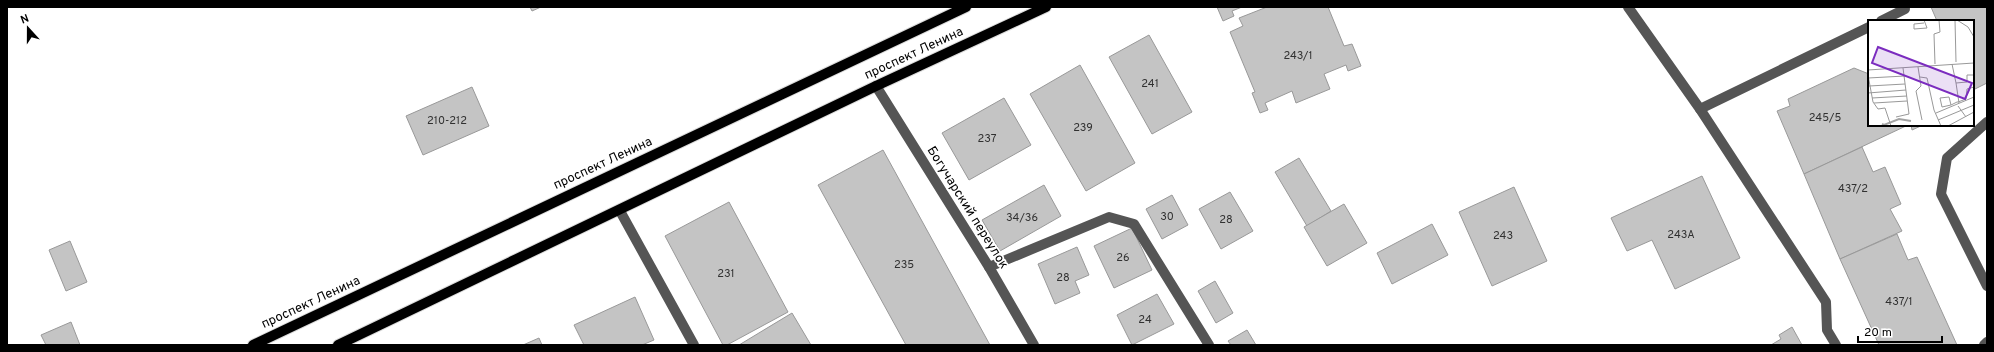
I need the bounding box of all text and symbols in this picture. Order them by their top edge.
north arrow [8,8,48,48]
text: N [19,12,31,28]
inset map [1868,20,1974,126]
street label: проспект Ленина [862,24,966,84]
house number: 243/1 [1283,49,1313,63]
house number: 241 [1141,77,1159,91]
house number: 245/5 [1809,111,1841,125]
house number: 210-212 [427,114,467,128]
house number: 239 [1073,121,1093,135]
house number: 237 [978,132,997,146]
street label: проспект Ленина [551,134,655,194]
street label: Богучарский переулок [923,144,1011,272]
house number: 437/2 [1838,182,1868,196]
house number: 30 [1160,210,1174,224]
house number: 34/36 [1006,211,1038,225]
house number: 28 [1219,213,1233,227]
house number: 243А [1667,228,1695,242]
house number: 243 [1493,229,1513,243]
house number: 26 [1116,251,1130,265]
house number: 235 [894,258,914,272]
house number: 231 [717,267,735,281]
house number: 28 [1056,271,1070,285]
street label: проспект Ленина [259,273,363,333]
house number: 437/1 [1885,295,1913,309]
house number: 24 [1138,313,1152,327]
scale bar [1858,318,1942,344]
text: 20 m [1864,325,1892,341]

